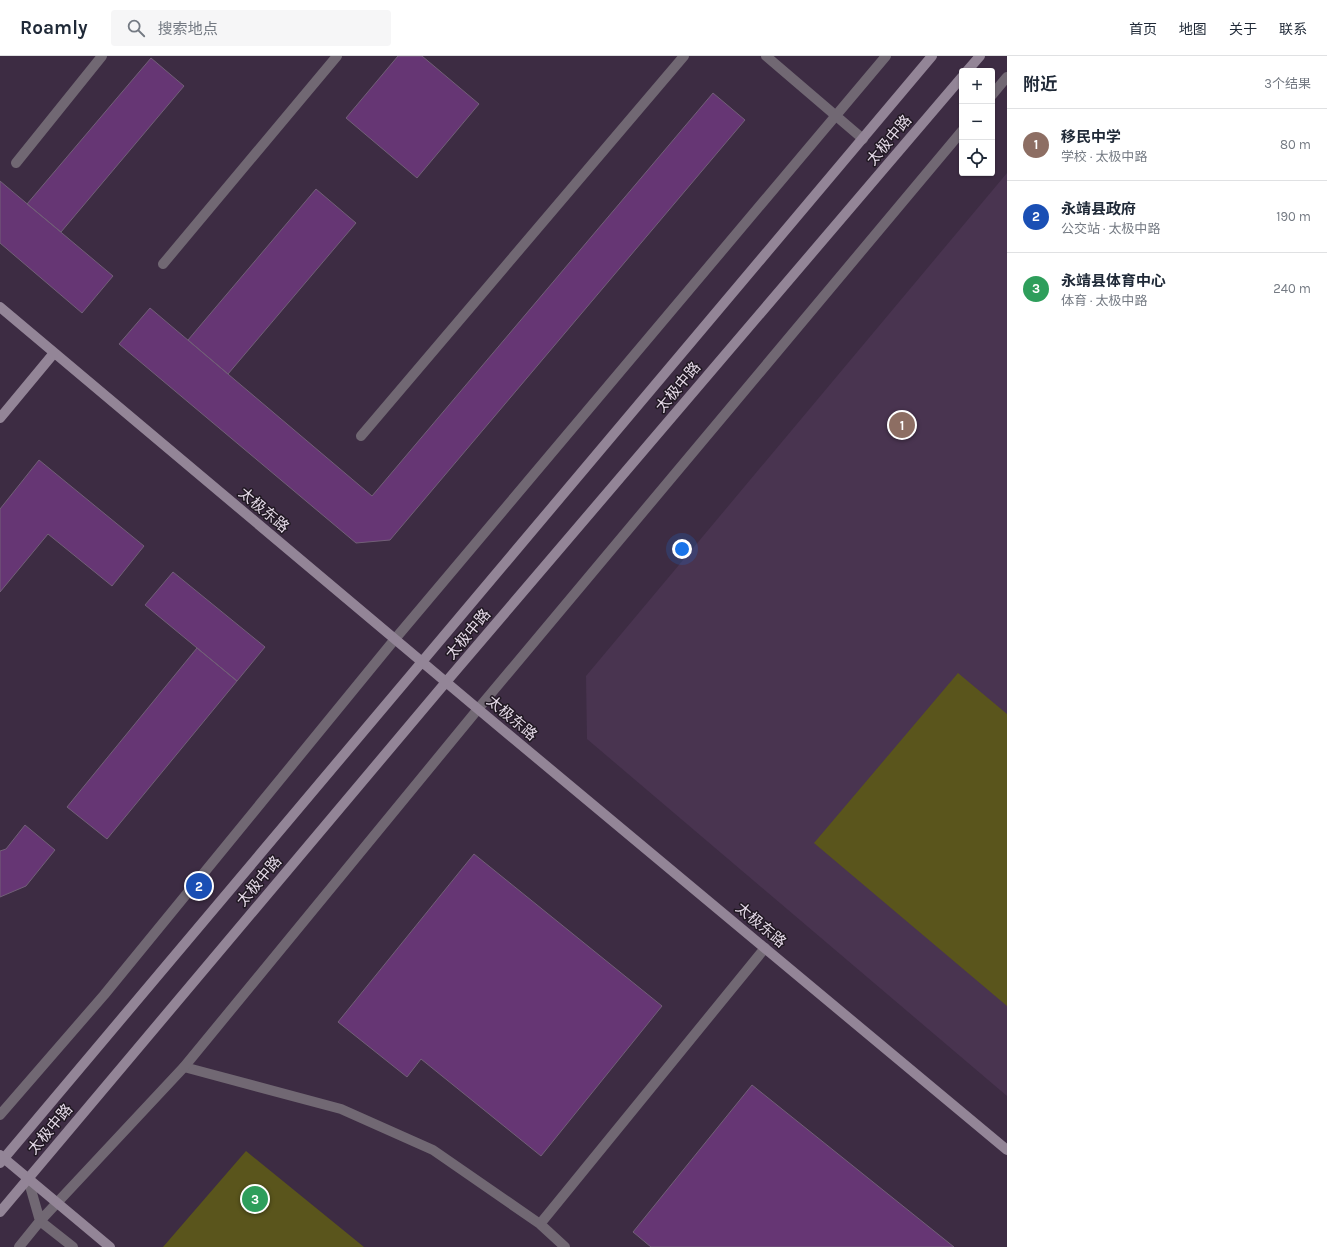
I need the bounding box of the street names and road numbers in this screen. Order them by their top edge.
street label: 太极中路 [863,111,915,169]
street label: 太极中路 [652,358,704,416]
street label: 太极东路 [235,484,293,536]
street label: 太极中路 [442,605,494,663]
street label: 太极东路 [483,692,541,744]
street label: 太极中路 [233,852,285,910]
street label: 太极东路 [732,899,790,951]
street label: 太极中路 [24,1100,76,1158]

